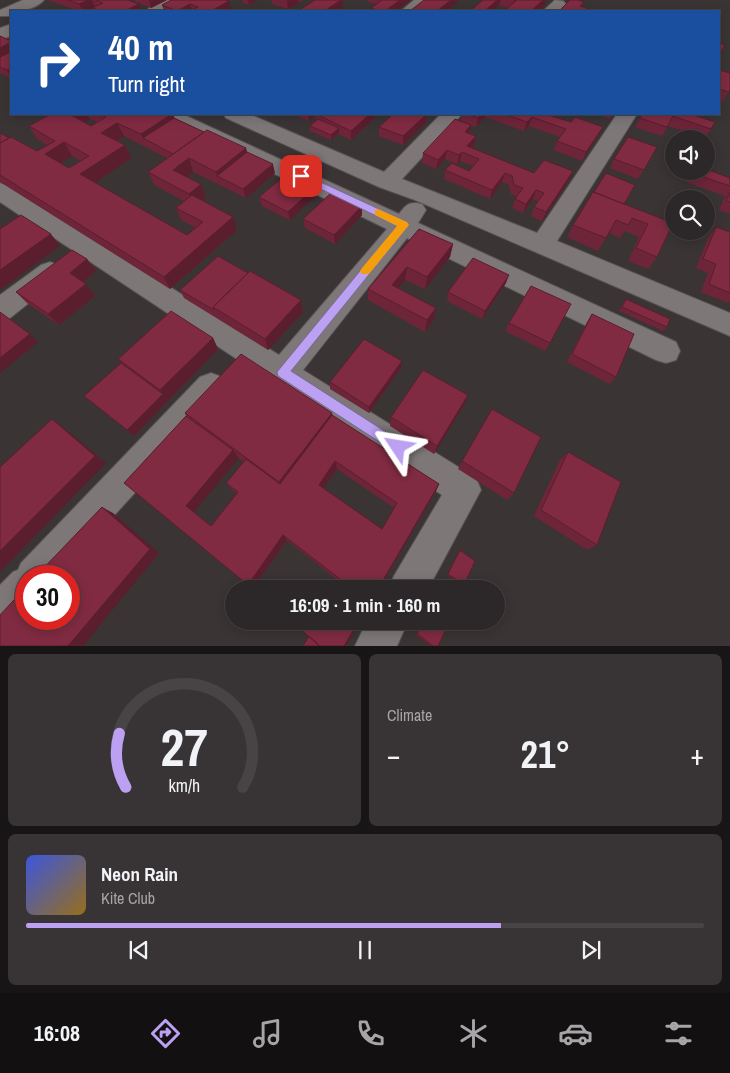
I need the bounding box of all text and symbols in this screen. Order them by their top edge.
text: 40 m [108,24,173,71]
icon: right [25,30,90,95]
text: Turn right [108,69,185,99]
map controls [665,130,715,240]
button: sound [665,130,715,180]
pin [280,155,322,197]
icon: arrive [287,162,315,190]
button: search [665,190,715,240]
position arrow [371,420,423,472]
speed limit sign: 30 [15,565,80,630]
text: 16:09 · 1 min · 160 m [290,592,440,618]
text: Climate [387,704,432,726]
text: 27 [161,712,208,782]
text: 21° [521,729,570,780]
text: − [387,736,400,774]
text: + [691,736,704,774]
text: km/h [169,774,200,798]
text: Neon Rain [101,861,178,887]
text: Kite Club [101,887,155,909]
icon: previous [125,936,153,964]
icon: pause [351,936,379,964]
icon: next [577,936,605,964]
icon: directions [148,1016,183,1051]
icon: music [250,1016,285,1051]
icon: phone [353,1016,388,1051]
icon: climate [456,1016,491,1051]
icon: car [558,1016,593,1051]
icon: filters [661,1016,696,1051]
text: 16:08 [34,1018,80,1048]

